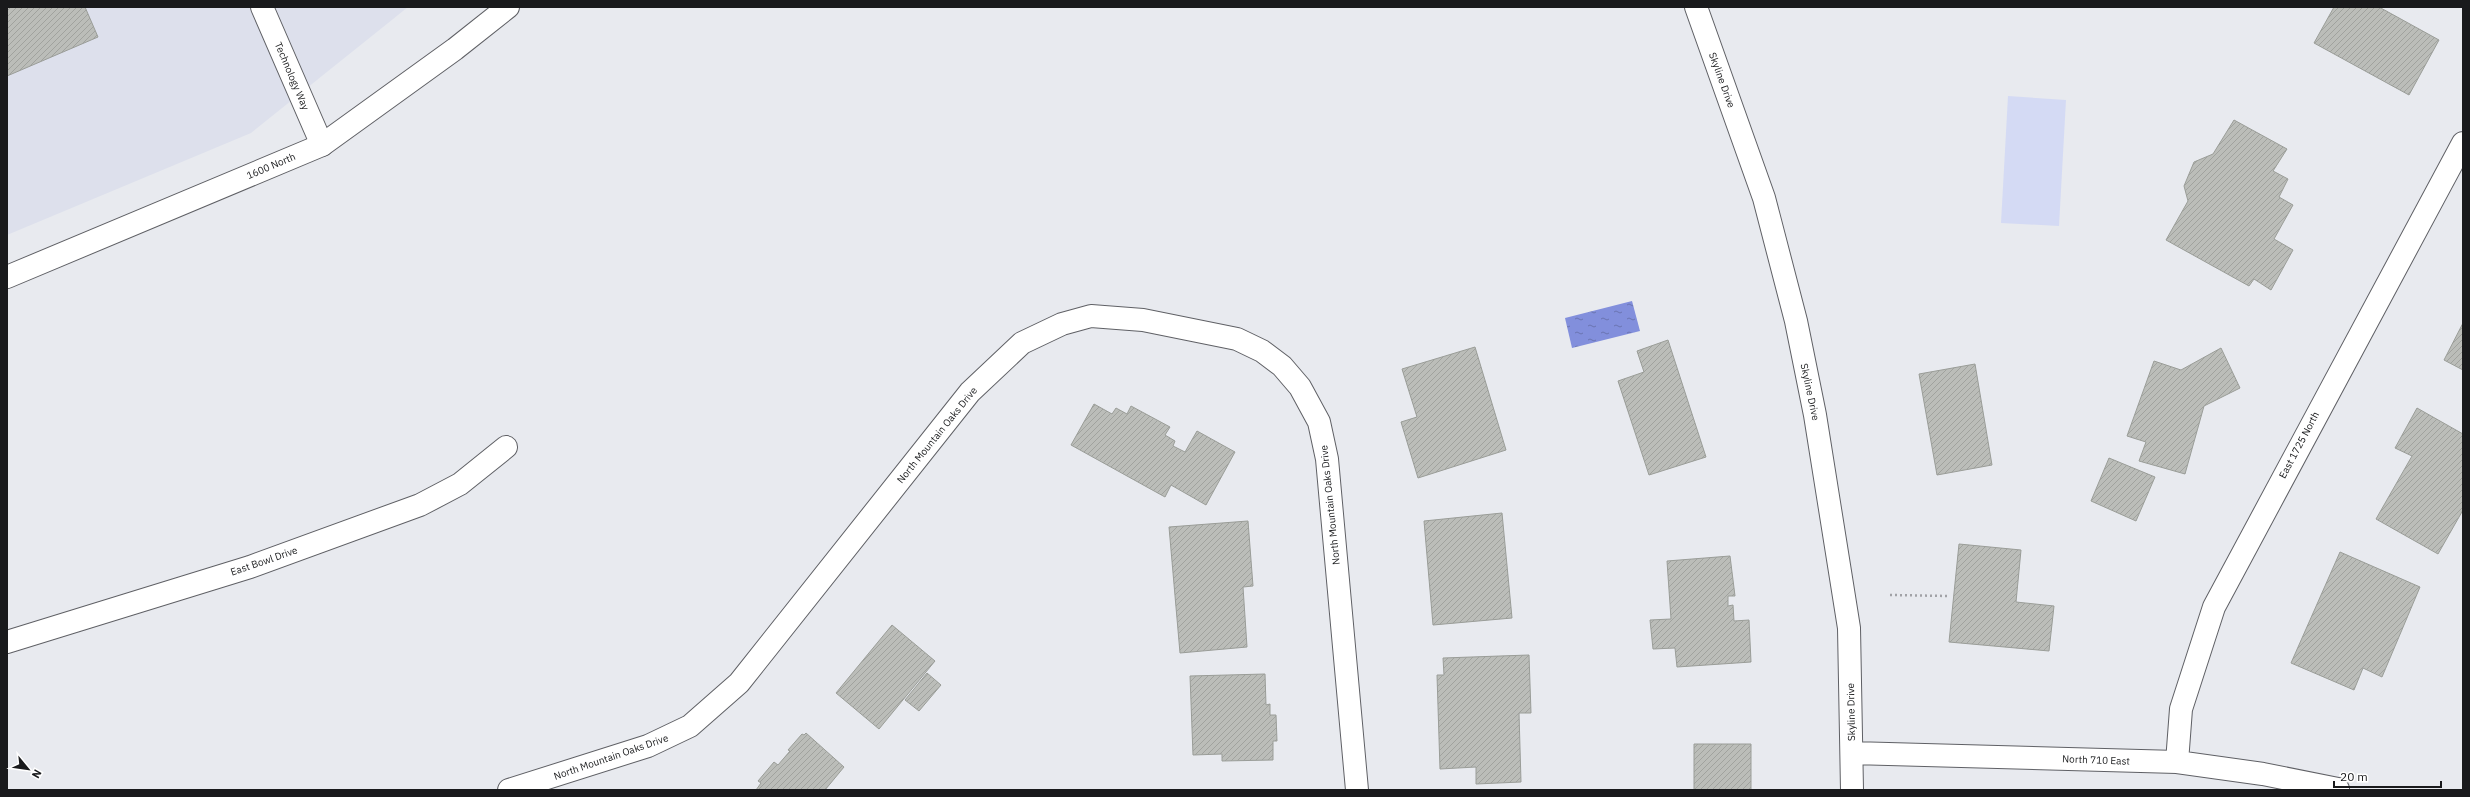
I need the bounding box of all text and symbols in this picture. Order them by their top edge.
street label: Technology Way [272,40,312,112]
street label: Skyline Drive [1706,51,1738,110]
street label: 1600 North [245,150,297,182]
street label: Skyline Drive [1798,362,1822,422]
street label: North Mountain Oaks Drive [894,384,980,486]
street label: East 1725 North [2276,409,2322,481]
street label: North Mountain Oaks Drive [1317,444,1343,566]
street label: East Bowl Drive [229,543,300,579]
street label: Skyline Drive [1844,682,1858,741]
street label: North Mountain Oaks Drive [552,731,671,783]
north arrow [8,749,48,789]
street label: North 710 East [2062,752,2131,768]
scale bar [2334,763,2441,789]
text: N [29,767,45,781]
text: 20 m [2340,769,2368,784]

